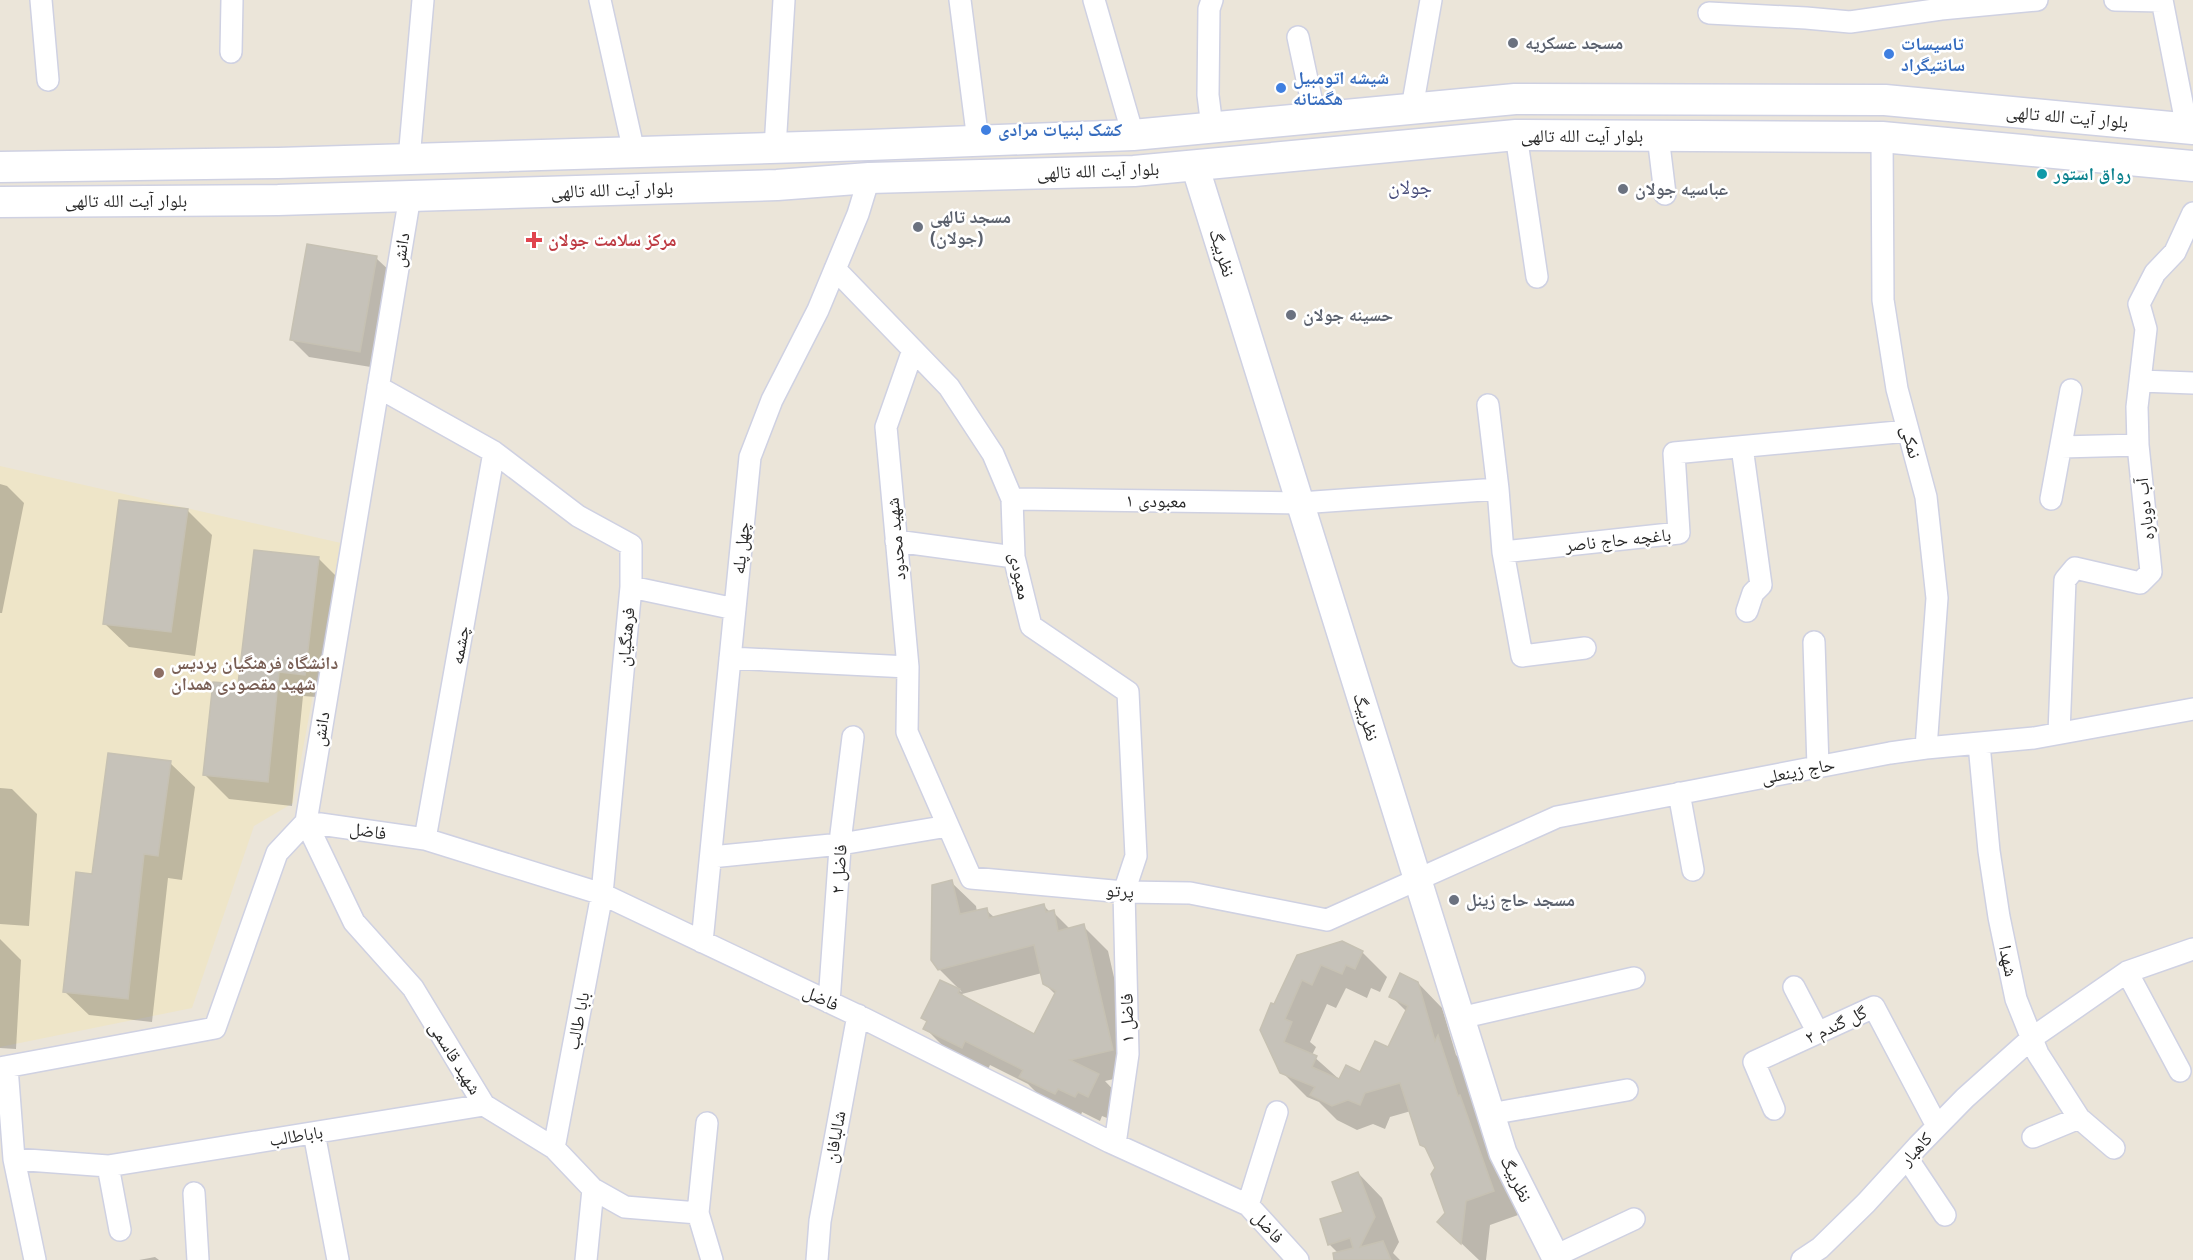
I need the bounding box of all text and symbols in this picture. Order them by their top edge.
place label: مسجد عسکریه [1525,30,1623,54]
place label: تاسیسات سانتیگراد [1901,31,1965,76]
marker: مسجد عسکریه [1506,36,1520,50]
marker: تاسیسات سانتیگراد [1882,47,1896,61]
place label: شیشه اتومبیل هگمتانه [1293,65,1389,110]
marker: شیشه اتومبیل هگمتانه [1274,81,1288,95]
street label: بلوار آیت الله تالهی [2005,99,2129,133]
place label: کشک لبنیات مرادی [998,117,1122,141]
marker: کشک لبنیات مرادی [979,123,993,137]
street label: بلوار آیت الله تالهی [1521,123,1643,147]
street label: بلوار آیت الله تالهی [1036,156,1160,184]
place label: رواق استور [2053,161,2131,185]
marker: رواق استور [2035,167,2049,181]
district label: جولان [1388,173,1432,200]
street label: بلوار آیت الله تالهی [550,175,674,203]
place label: عباسیه جولان [1635,176,1728,200]
marker: عباسیه جولان [1616,182,1630,196]
street label: بلوار آیت الله تالهی [65,188,187,212]
place label: مسجد تالهی (جولان) [930,204,1011,249]
marker: مسجد تالهی (جولان) [911,220,925,234]
street label: نظربیگ [1204,226,1242,280]
place label: مرکز سلامت جولان [548,227,676,251]
street label: دانش [385,231,415,269]
marker: مرکز سلامت جولان [525,231,543,249]
place label: حسینه جولان [1303,302,1394,326]
marker: حسینه جولان [1284,308,1298,322]
street label: نمکی [1896,423,1928,461]
street label: آب دوباره [2129,476,2159,541]
street label: معبودی ۱ [1125,487,1187,513]
street label: شهید محدود [879,497,911,581]
street label: چهل پله [725,521,755,575]
street label: باغچه حاج ناصر [1563,522,1672,558]
street label: معبودی [1005,550,1037,602]
street label: فرهنگیان [610,606,640,667]
street label: چشمه [444,624,474,666]
place label: دانشگاه فرهنگیان پردیس شهید مقصودی همدان [171,650,338,695]
marker: دانشگاه فرهنگیان پردیس شهید مقصودی همدان [152,666,166,680]
street label: نظربیگ [1348,690,1386,744]
street label: دانش [305,710,335,748]
street label: حاج زینعلی [1759,751,1837,790]
street label: فاضل [348,816,388,844]
street label: فاضل ۲ [824,843,852,895]
street label: پرتو [1105,877,1135,903]
place label: مسجد حاج زینل [1466,887,1575,911]
marker: مسجد حاج زینل [1447,893,1461,907]
street label: شهدا [1994,943,2024,979]
street label: فاضل [800,978,843,1016]
street label: بابا طالب [560,990,594,1052]
street label: فاضل ۱ [1114,993,1138,1043]
street label: گل گندم ۲ [1801,999,1871,1050]
street label: شهید قاسمی [424,1016,488,1099]
street label: شالبافان [818,1109,850,1165]
street label: باباطالب [267,1119,324,1151]
street label: کاهبار [1893,1126,1937,1171]
street label: نظربیگ [1495,1151,1538,1206]
street label: فاضل [1247,1205,1290,1248]

